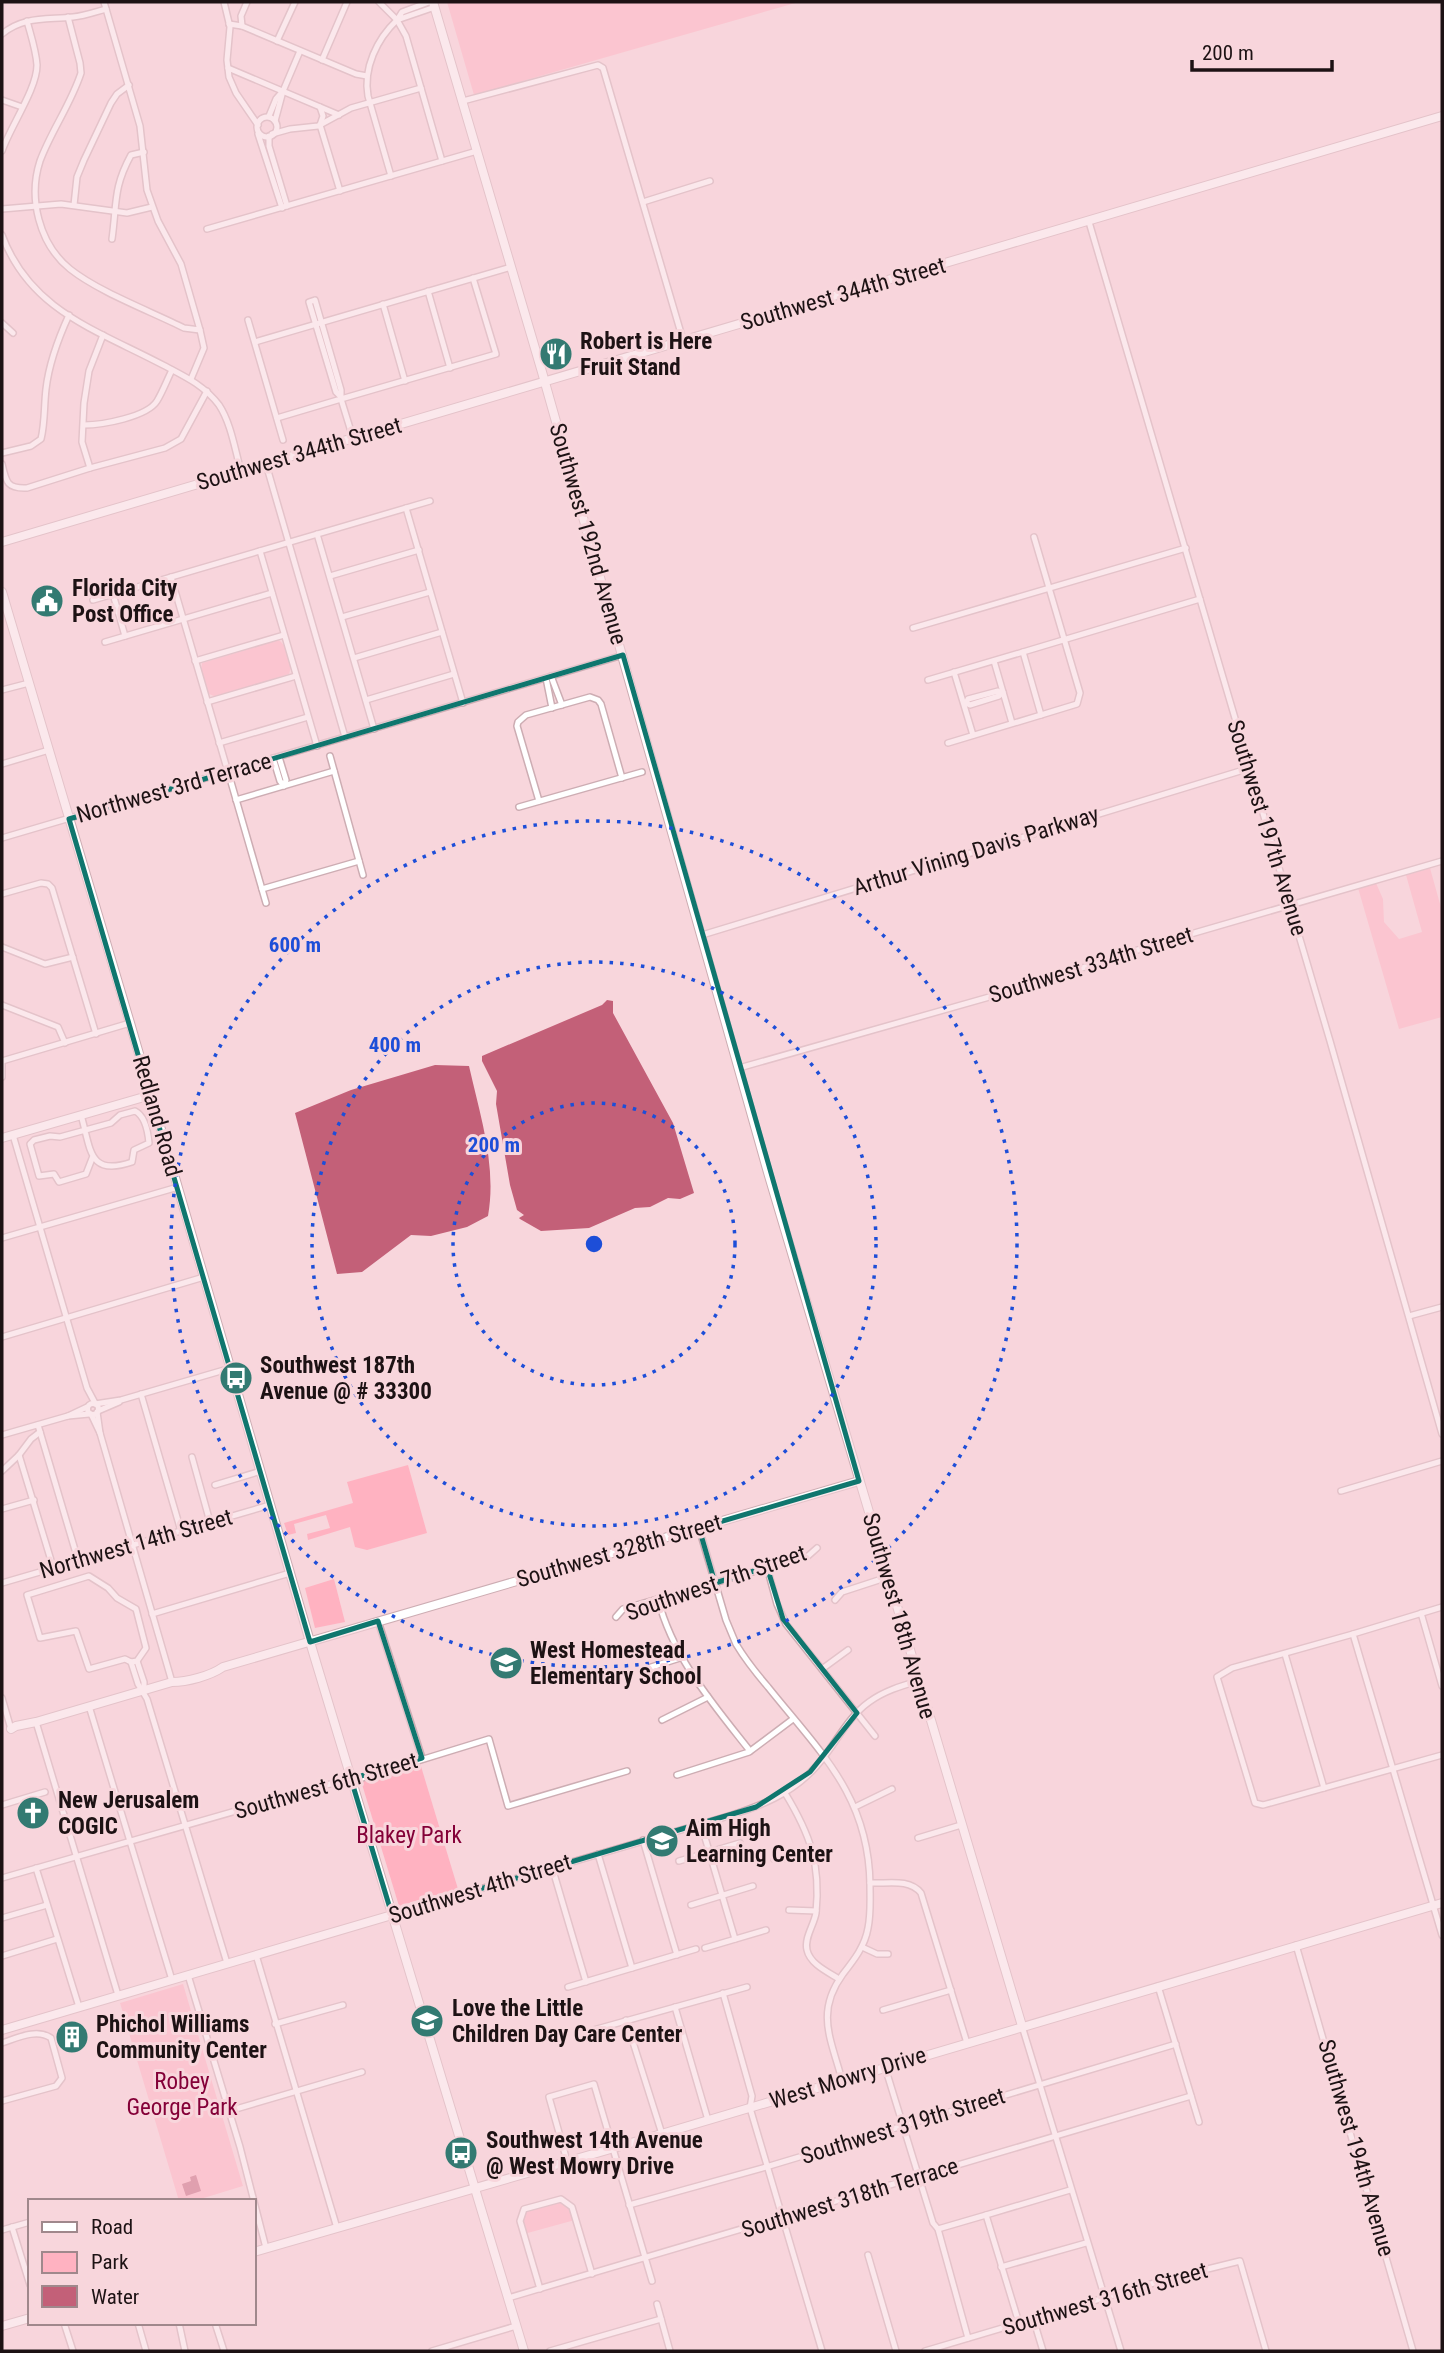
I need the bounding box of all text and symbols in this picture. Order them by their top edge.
scale bar [1192,28,1332,72]
text: 200 m [1202,41,1254,65]
street label: Southwest 344th Street [737,252,949,336]
place label: Robert is Here Fruit Stand [580,328,712,381]
restaurant icon: Robert is Here Fruit Stand [537,335,575,373]
street label: Southwest 344th Street [193,412,405,496]
street label: Southwest 192nd Avenue [543,420,633,648]
place label: Florida City Post Office [72,575,178,628]
public building icon: Florida City Post Office [28,582,66,620]
street label: Southwest 197th Avenue [1221,717,1313,939]
street label: Northwest 3rd Terrace [73,747,275,829]
street label: Arthur Vining Davis Parkway [850,801,1103,901]
street label: Southwest 334th Street [986,921,1196,1009]
text: 600 m [269,933,321,957]
text: 400 m [369,1033,421,1057]
street label: Redland Road [127,1052,187,1180]
text: 200 m [468,1133,520,1157]
centre of rings [582,1232,606,1256]
place label: Southwest 187th Avenue @ # 33300 [260,1352,432,1405]
bus stop icon: Southwest 187th Avenue @ # 33300 [217,1359,255,1397]
street label: Northwest 14th Street [36,1504,236,1584]
street label: Southwest 328th Street [513,1509,725,1593]
street label: Southwest 18th Avenue [857,1510,941,1722]
street label: Southwest 7th Street [622,1539,810,1627]
place label: West Homestead Elementary School [530,1637,702,1690]
school or university icon: West Homestead Elementary School [487,1644,525,1682]
street label: Southwest 6th Street [231,1747,421,1825]
place label: New Jerusalem COGIC [58,1787,199,1840]
church icon: New Jerusalem COGIC [14,1794,52,1832]
place label: Aim High Learning Center [686,1815,833,1868]
park label: Blakey Park [356,1822,462,1849]
school or university icon: Aim High Learning Center [643,1822,681,1860]
street label: Southwest 4th Street [386,1848,574,1930]
place label: Love the Little Children Day Care Center [452,1995,683,2048]
school or university icon: Love the Little Children Day Care Center [408,2002,446,2040]
place label: Phichol Williams Community Center [96,2011,267,2064]
building icon: Phichol Williams Community Center [53,2018,91,2056]
street label: Southwest 194th Avenue [1312,2036,1400,2260]
street label: West Mowry Drive [766,2041,930,2115]
park label: Robey George Park [126,2068,238,2121]
street label: Southwest 319th Street [798,2082,1008,2170]
place label: Southwest 14th Avenue @ West Mowry Drive [486,2127,703,2180]
bus stop icon: Southwest 14th Avenue @ West Mowry Drive [442,2134,480,2172]
street label: Southwest 318th Terrace [738,2152,962,2244]
legend [28,2199,256,2325]
text: Road [91,2215,133,2239]
text: Park [91,2250,129,2274]
street label: Southwest 316th Street [999,2257,1211,2341]
text: Water [91,2285,139,2309]

